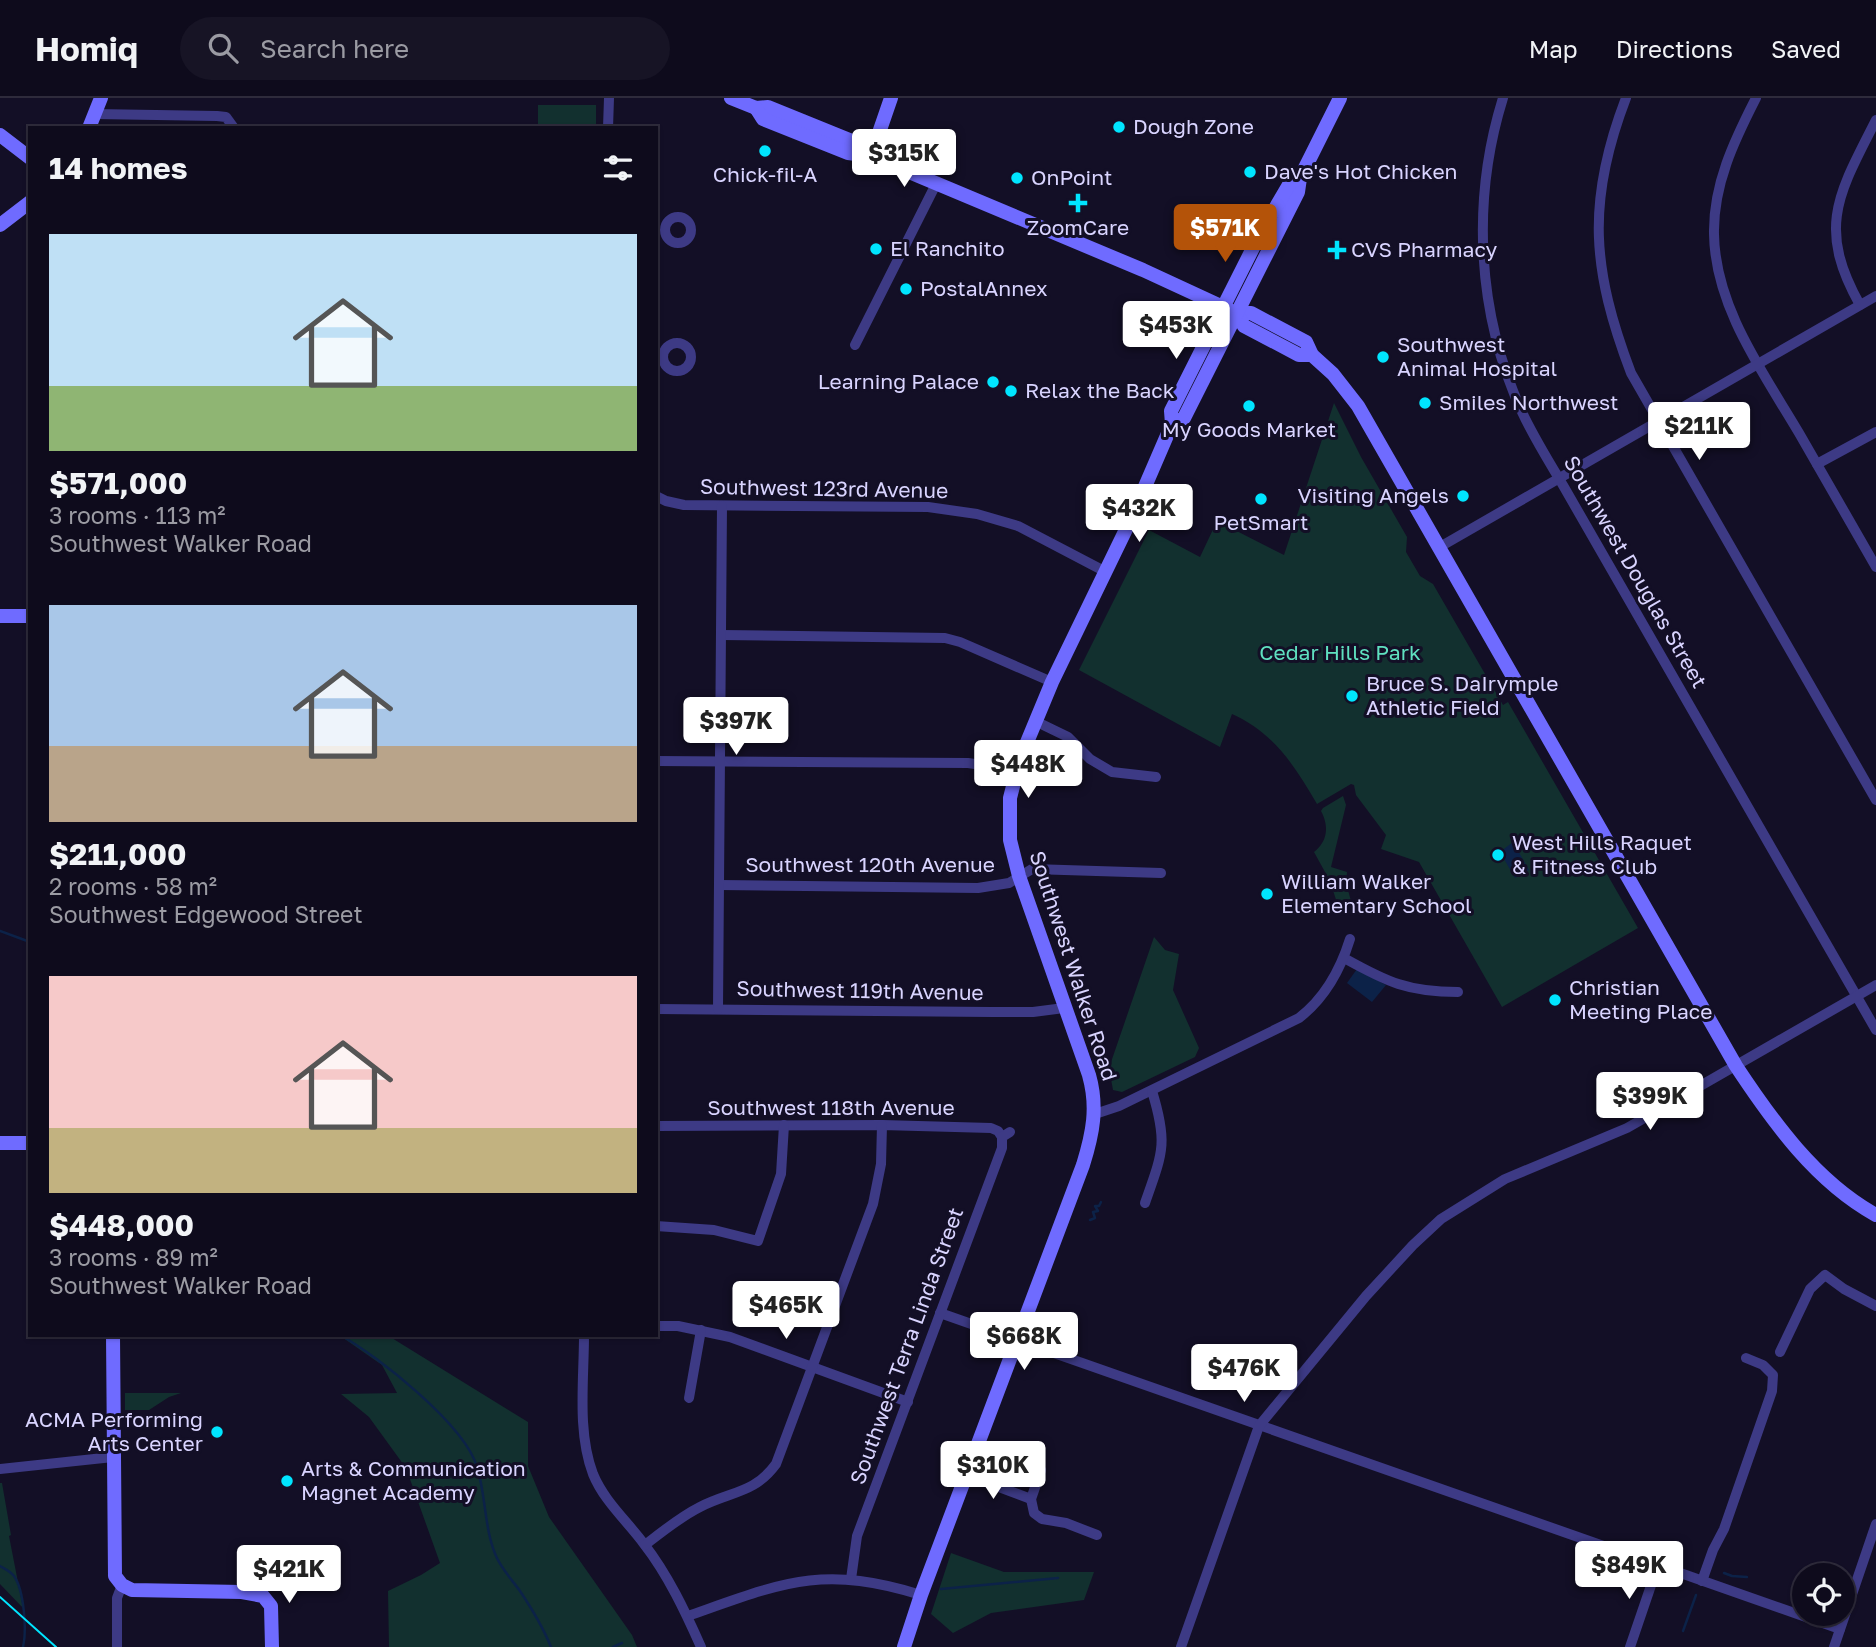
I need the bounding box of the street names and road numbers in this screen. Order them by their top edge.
street label: Southwest Douglas Street [1559,451,1713,692]
street label: Southwest 123rd Avenue [700,473,948,503]
street label: Southwest Walker Road [1025,848,1123,1084]
street label: Southwest 120th Avenue [745,851,995,877]
street label: Southwest 119th Avenue [736,975,984,1005]
street label: Southwest 118th Avenue [707,1094,955,1120]
street label: Southwest Terra Linda Street [844,1204,968,1488]

